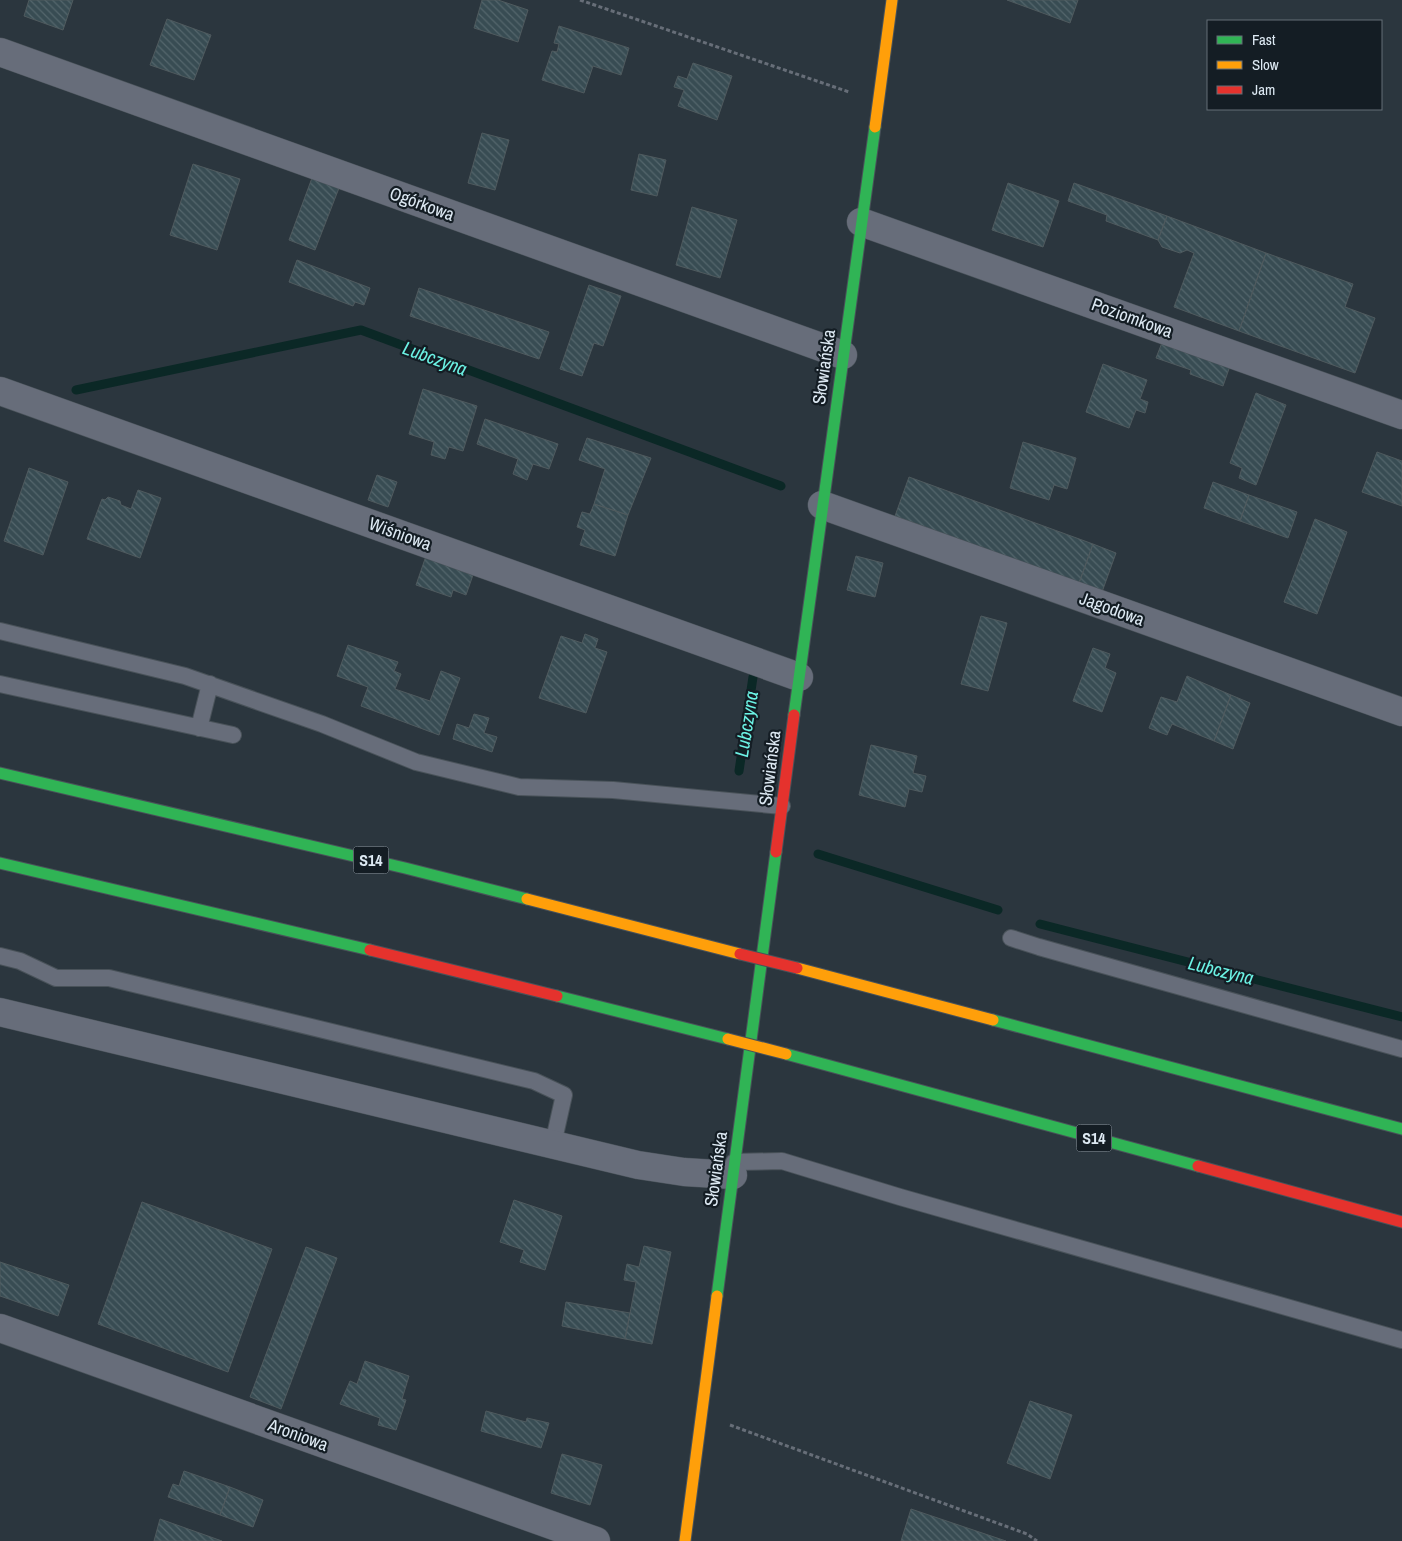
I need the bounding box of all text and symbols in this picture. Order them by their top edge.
legend [1207,20,1382,110]
text: Fast [1252,29,1276,50]
text: Slow [1252,54,1279,75]
text: Jam [1252,79,1275,100]
street label: Ogórkowa [386,180,458,227]
street label: Poziomkowa [1088,291,1176,344]
street label: Słowiańska [806,328,841,406]
water label: Lubczyna [399,334,471,382]
street label: Wiśniowa [365,511,435,556]
street label: Jagodowa [1076,585,1148,632]
water label: Lubczyna [728,689,764,759]
street label: Słowiańska [752,729,787,807]
road number: S14 [354,846,388,874]
water label: Lubczyna [1185,949,1257,991]
road number: S14 [1076,1124,1112,1152]
street label: Słowiańska [698,1130,733,1208]
street label: Aroniowa [264,1412,332,1457]

